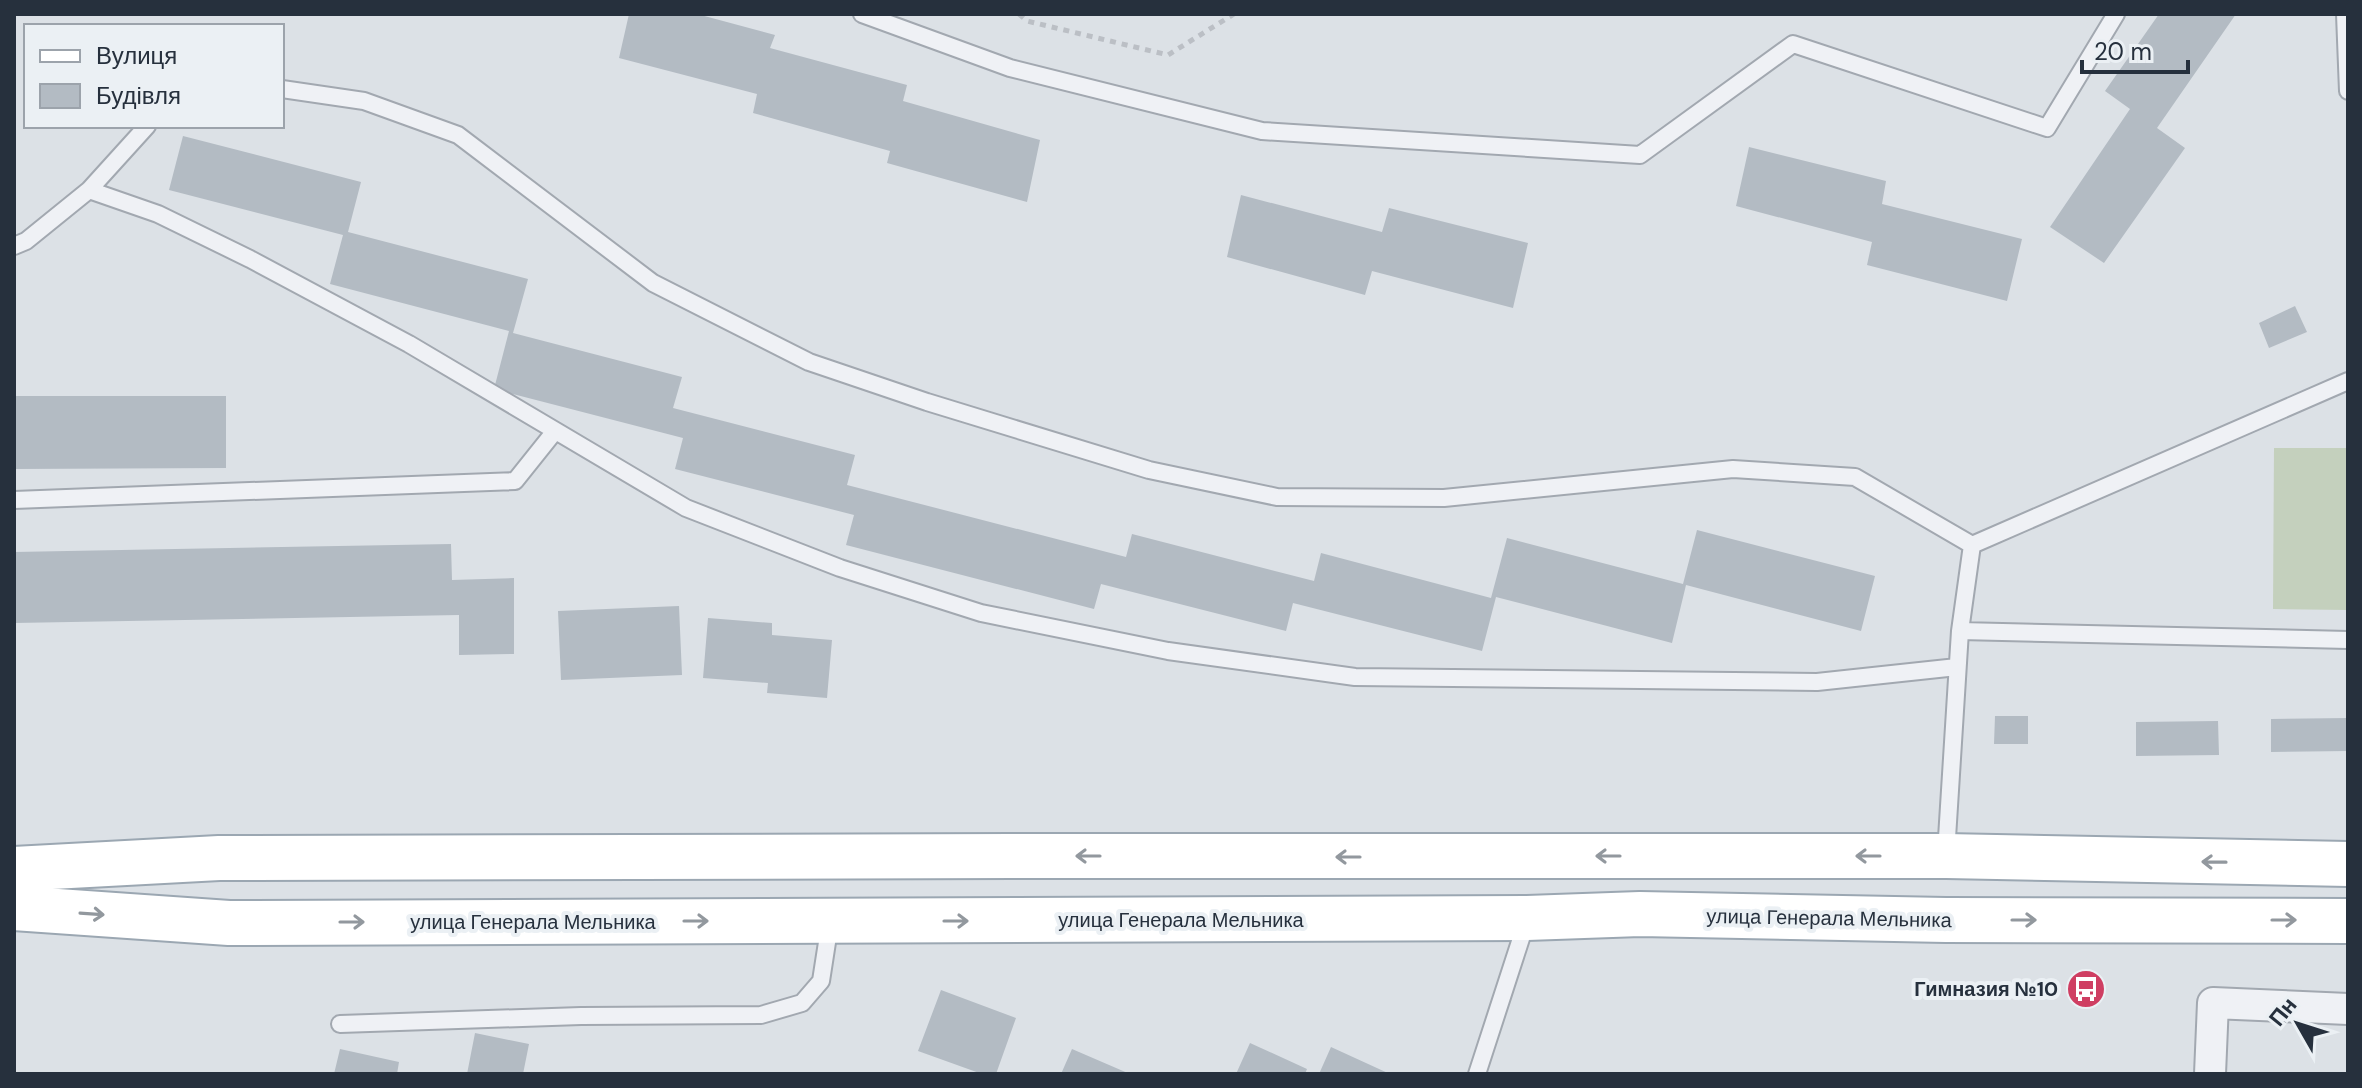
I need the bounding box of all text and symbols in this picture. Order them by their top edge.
legend [24,24,284,128]
scale bar [2082,24,2188,74]
text: 20 m [2094,36,2152,67]
text: Вулиця [96,40,177,71]
text: Будівля [96,80,181,111]
one-way arrow [1075,848,1102,864]
one-way arrow [1855,848,1882,864]
one-way arrow [1335,849,1362,865]
one-way arrow [1595,849,1622,864]
one-way arrow [2201,854,2228,870]
street label: улица Генерала Мельника [1706,903,1953,933]
one-way arrow [78,907,105,922]
street label: улица Генерала Мельника [1058,907,1305,933]
street label: улица Генерала Мельника [410,909,657,935]
one-way arrow [2010,912,2037,928]
one-way arrow [2270,912,2297,928]
one-way arrow [682,913,709,929]
one-way arrow [942,913,969,929]
one-way arrow [338,914,365,930]
bus stop icon: Гимназия №10 [2065,968,2107,1010]
place label: Гимназия №10 [1914,976,2058,1002]
north arrow [2258,984,2338,1064]
text: Пн [2262,991,2303,1032]

